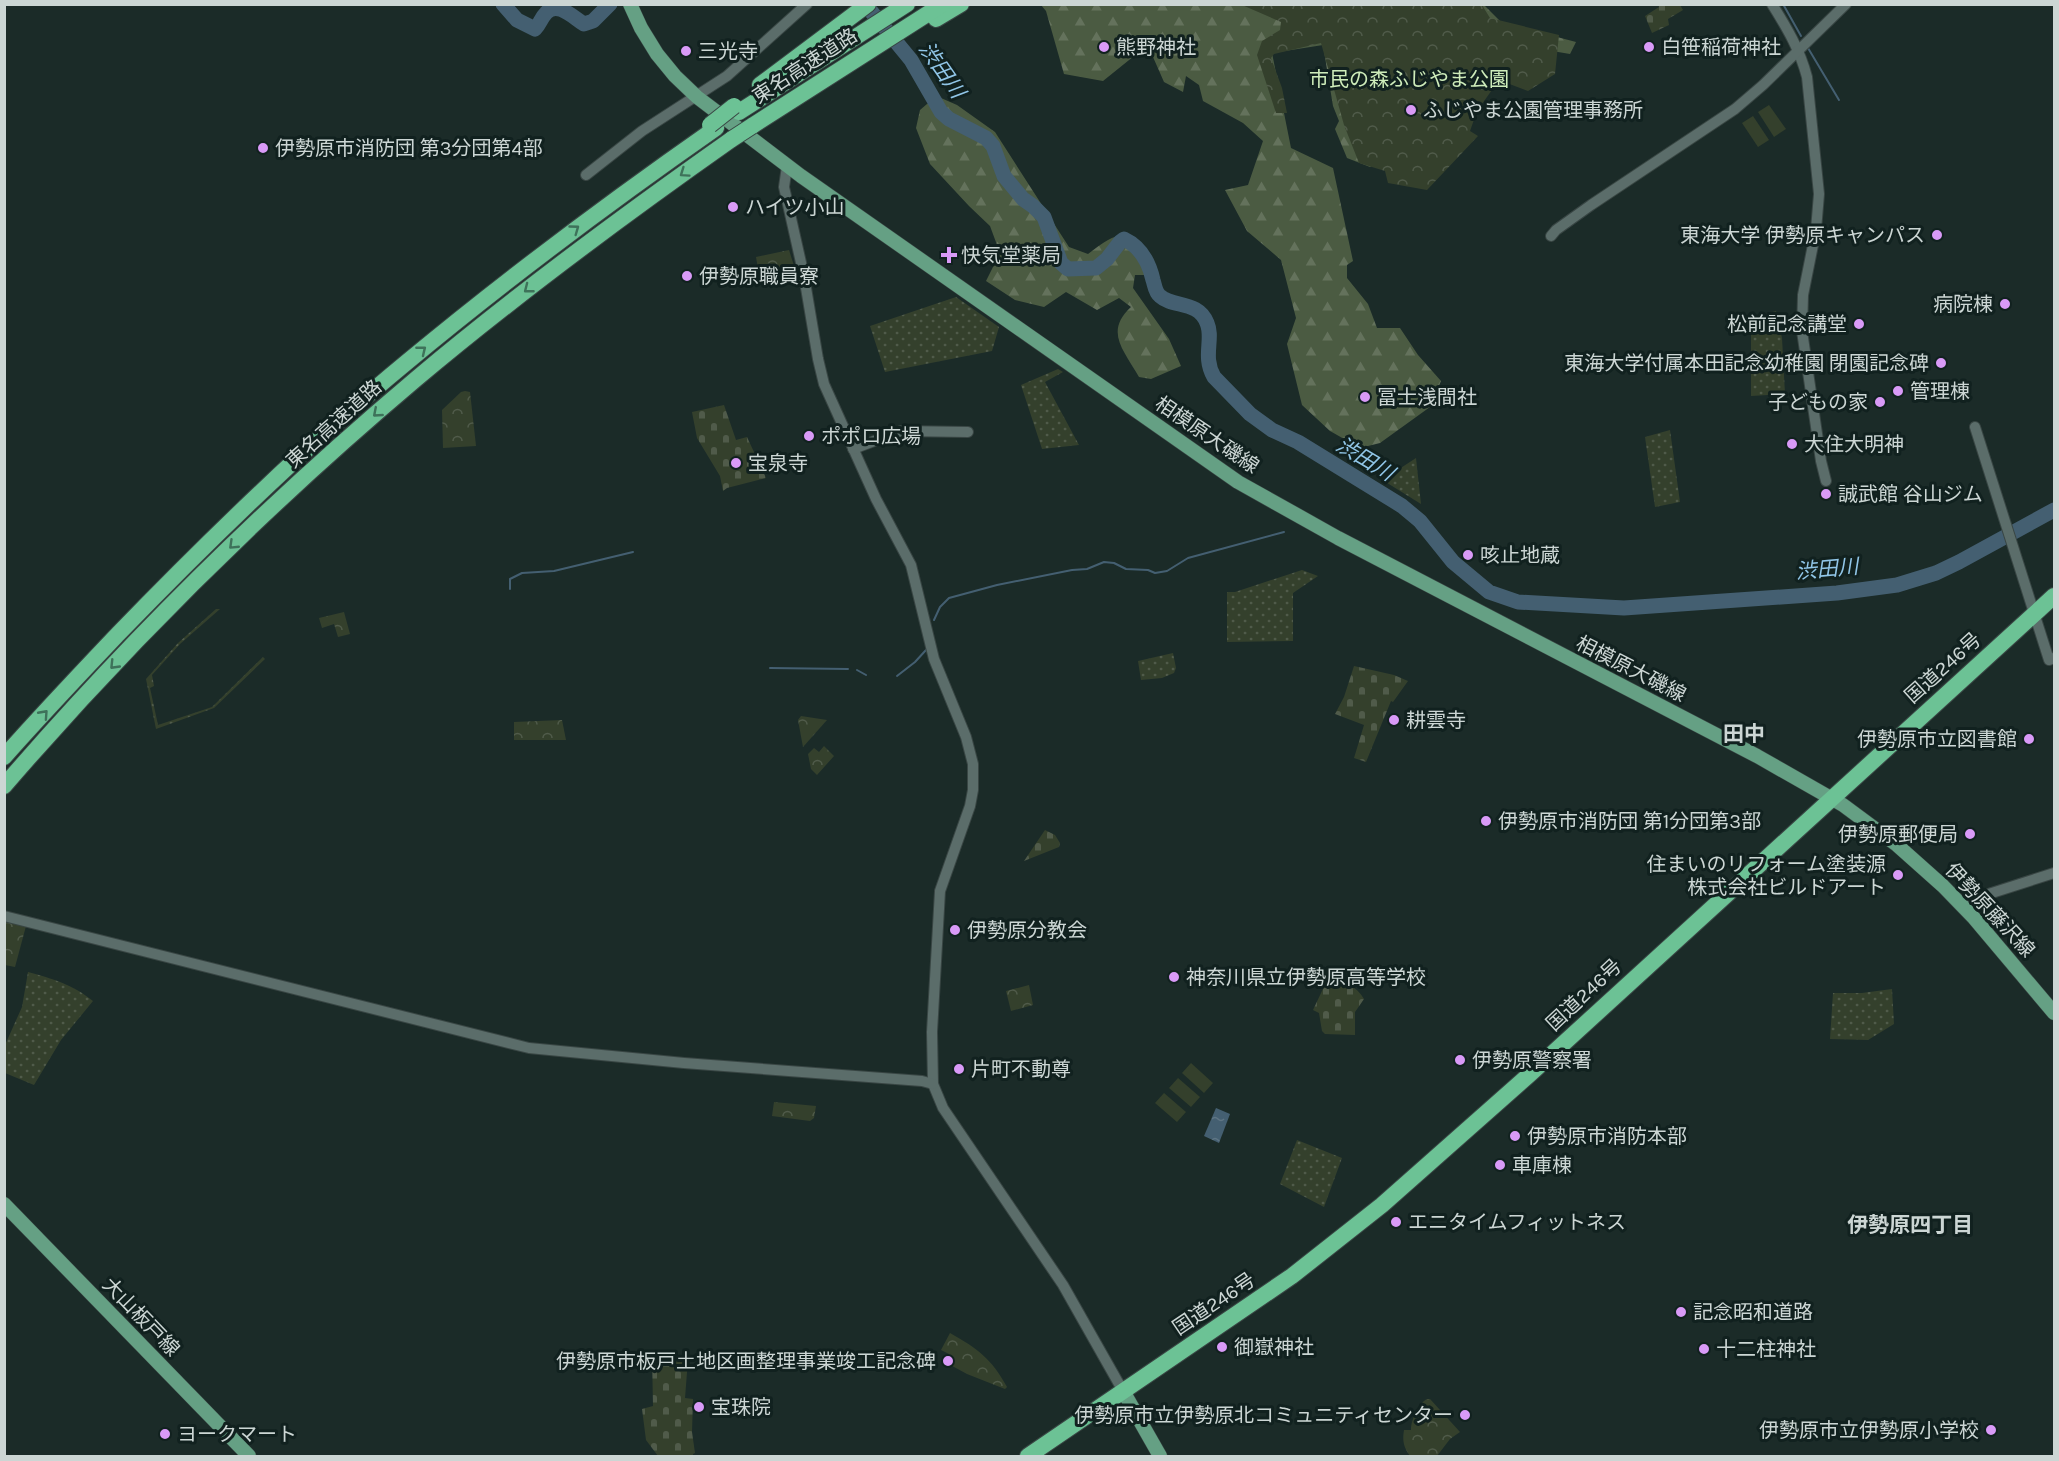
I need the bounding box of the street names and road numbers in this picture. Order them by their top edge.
street label: 東名高速道路 [748,24,862,108]
street label: 東名高速道路 [282,375,386,473]
street label: 相模原大磯線 [1151,392,1263,478]
street label: 国道246号 [1900,628,1986,708]
street label: 相模原大磯線 [1572,632,1690,706]
street label: 伊勢原藤沢線 [1941,858,2039,962]
street label: 国道246号 [1542,954,1626,1036]
street label: 国道246号 [1169,1268,1259,1340]
street label: 大山板戸線 [98,1273,184,1361]

